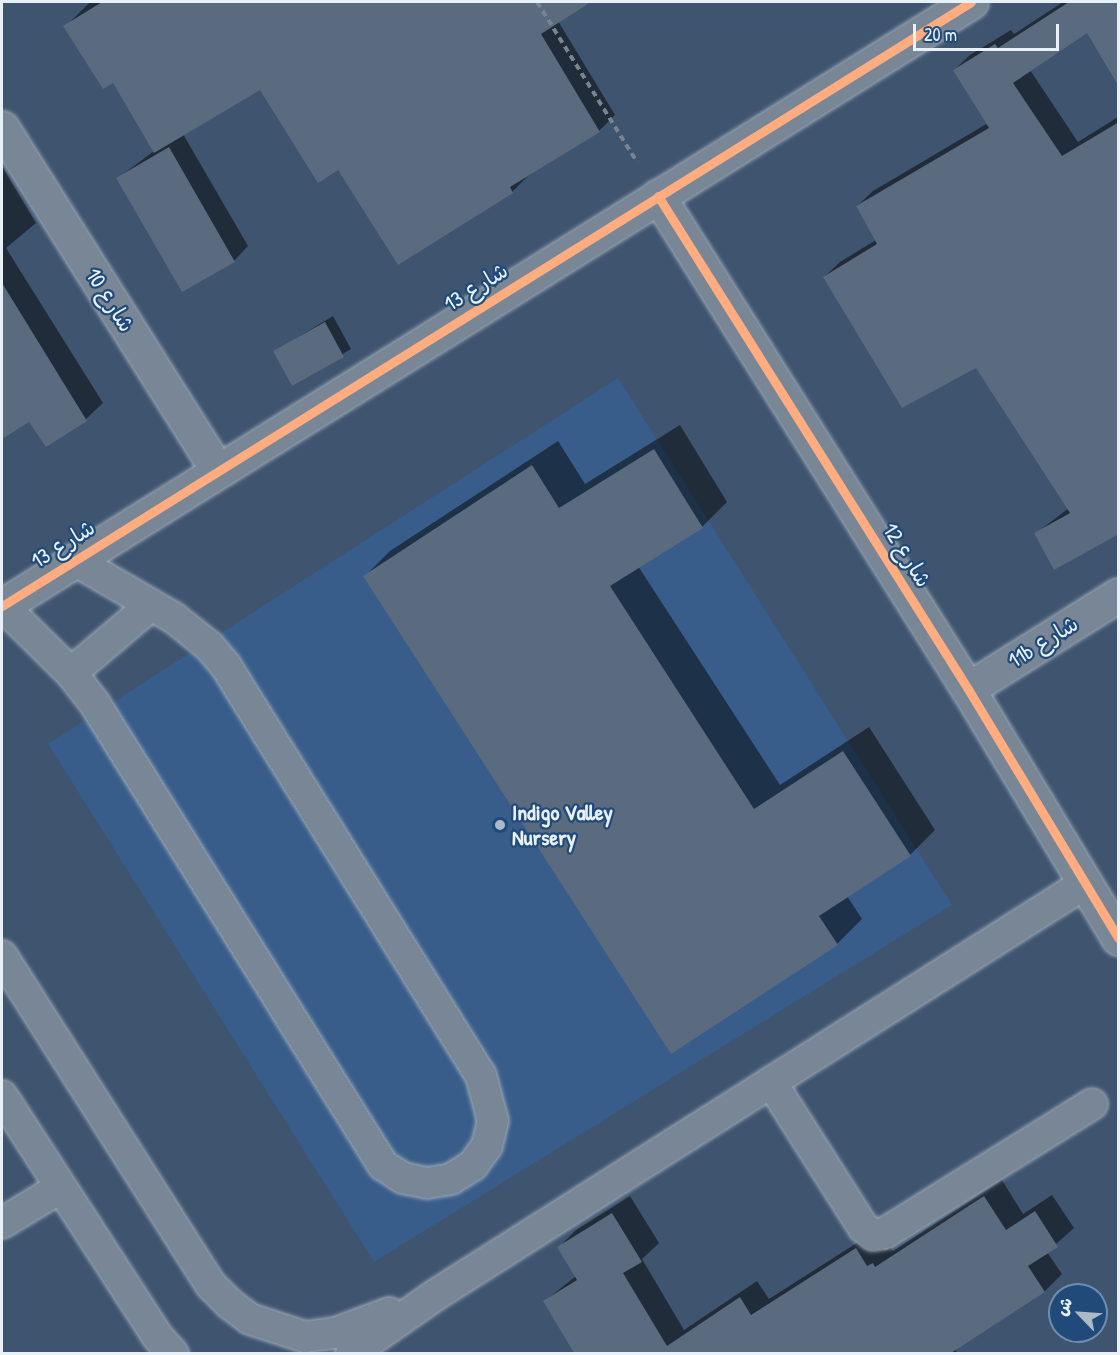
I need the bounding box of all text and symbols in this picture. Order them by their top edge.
scale bar [916,12,1062,50]
text: 20 m [924,22,957,47]
street label: شارع 13 [439,257,513,317]
street label: شارع 10 [80,263,140,337]
street label: شارع 13 [26,514,100,574]
street label: شارع 12 [877,518,937,592]
street label: 11b شارع [1003,610,1083,674]
place label: Indigo Valley Nursery [512,799,613,850]
marker: Indigo Valley Nursery [493,818,507,832]
north arrow [1048,1283,1108,1343]
text: ش [1050,1294,1077,1319]

